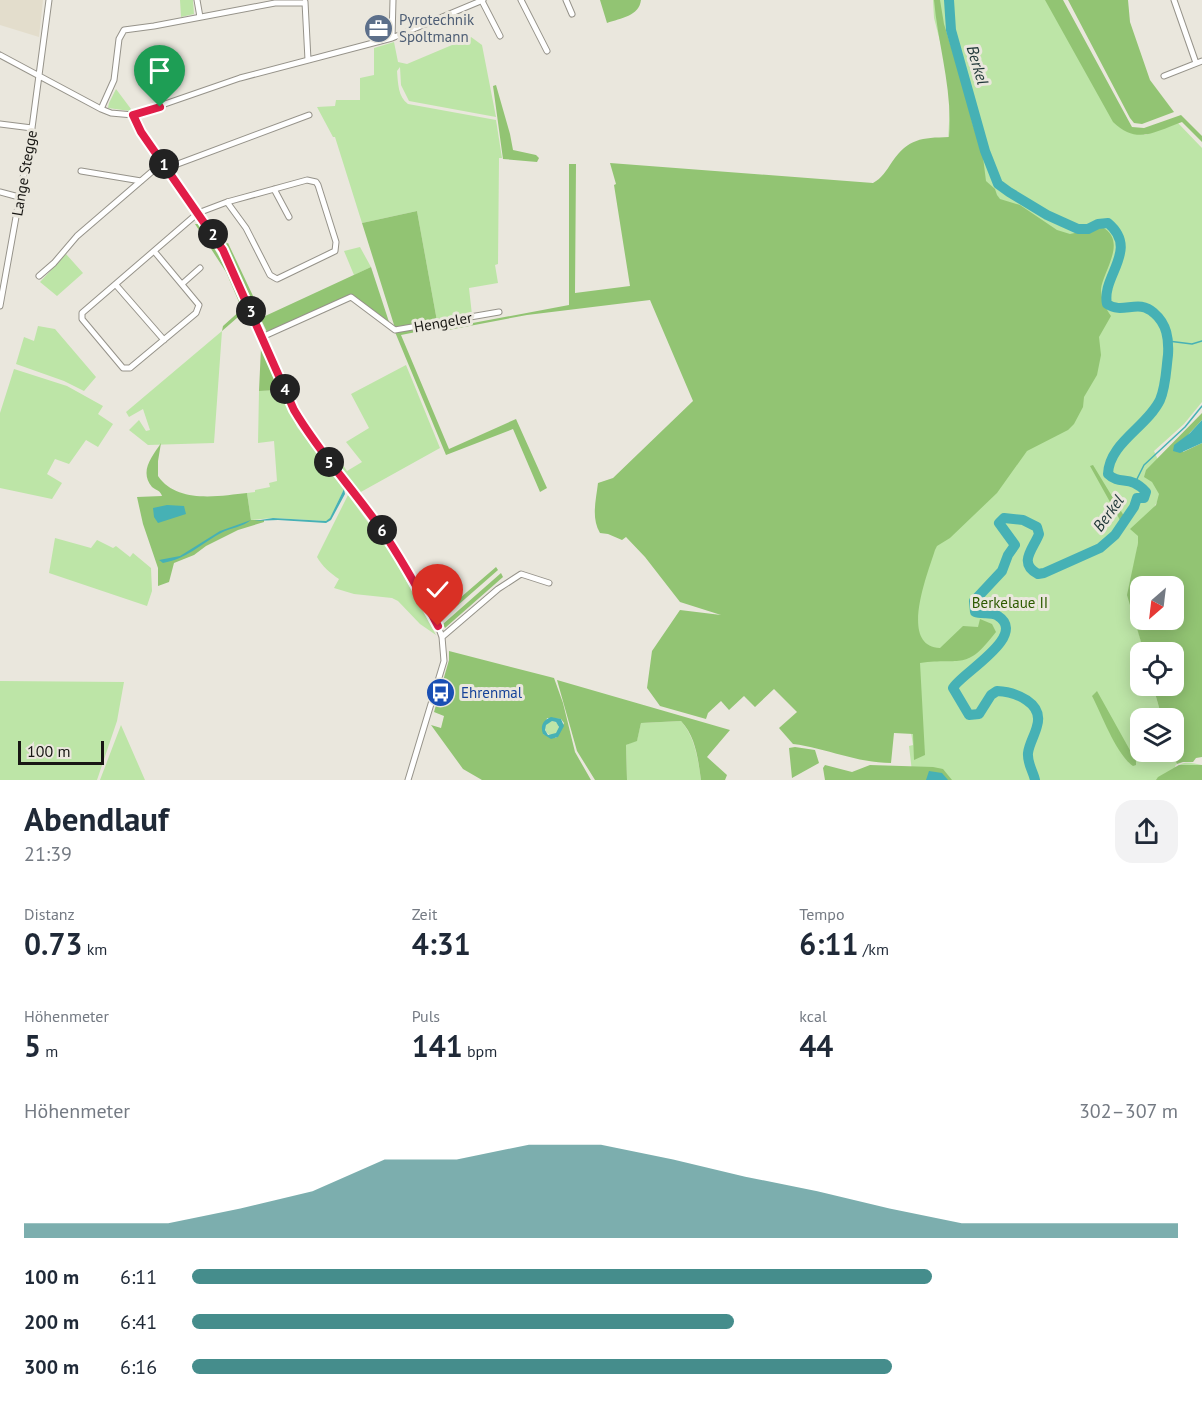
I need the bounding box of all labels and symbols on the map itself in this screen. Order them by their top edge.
place label: Pyrotechnik Spoltmann [399,10,475,46]
office icon: Pyrotechnik Spoltmann [362,12,394,44]
water label: Berkel [963,43,994,88]
pin [134,45,185,107]
street label: Lange Stegge [7,129,41,217]
pin: 1 [149,149,179,179]
pin: 2 [198,219,228,249]
pin: 3 [236,296,266,326]
street label: Hengeler [412,308,474,336]
pin: 4 [270,374,300,404]
pin: 5 [314,447,344,477]
water label: Berkel [1088,490,1128,535]
pin: 6 [367,515,397,545]
pin [412,564,463,626]
north arrow [1130,576,1184,630]
park label: Berkelaue II [972,593,1048,612]
bus stop icon: Ehrenmal [424,676,456,708]
place label: Ehrenmal [461,683,523,702]
scale bar [18,738,104,766]

